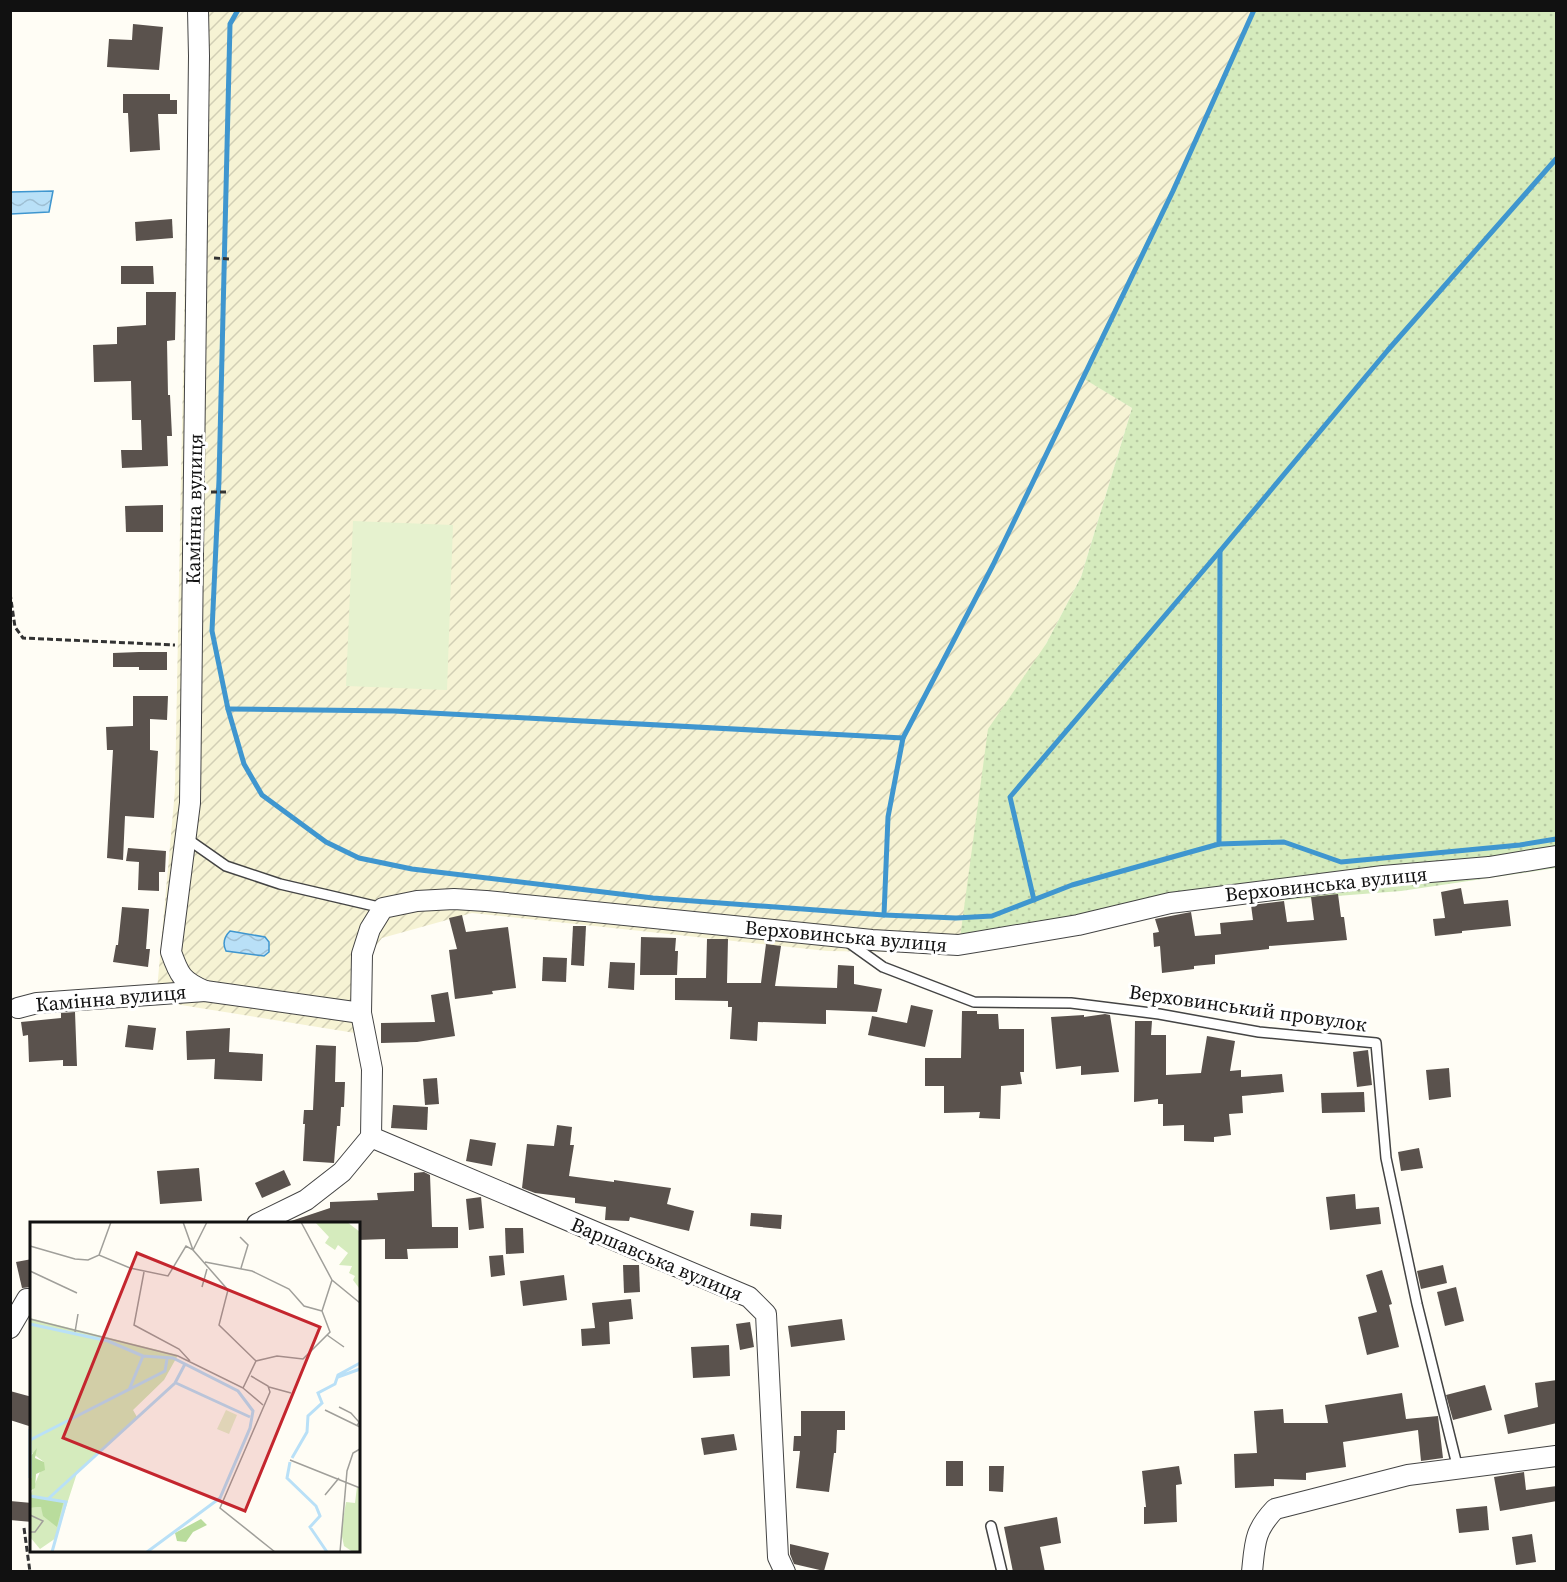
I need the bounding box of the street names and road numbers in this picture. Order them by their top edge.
street label: Камінна вулиця [179,433,209,585]
street label: Верховинська вулиця [1223,859,1429,909]
street label: Верховинська вулиця [744,913,948,959]
street label: Камінна вулиця [34,977,188,1019]
street label: Верховинський провулок [1127,977,1369,1039]
street label: Варшавська вулиця [567,1210,747,1308]

